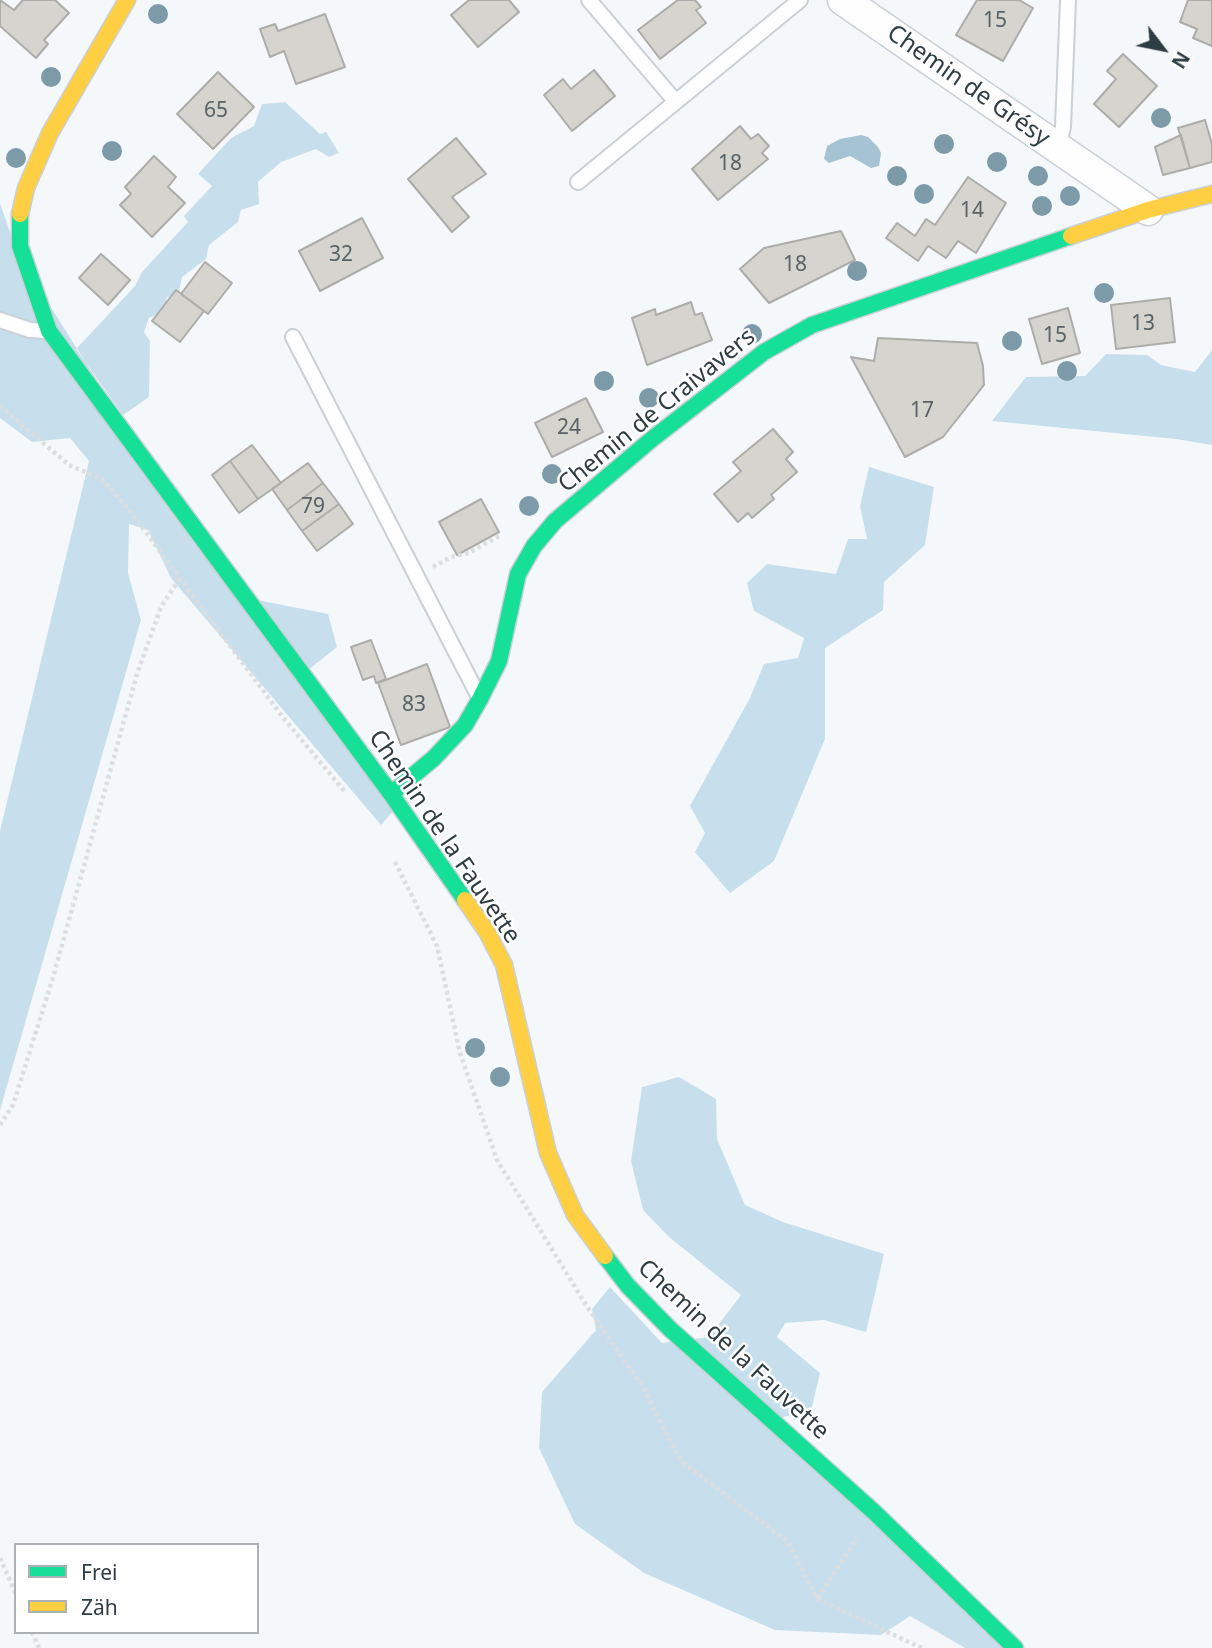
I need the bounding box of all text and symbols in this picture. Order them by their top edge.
house number: 15 [983,8,1007,34]
north arrow [1128,14,1198,84]
street label: Chemin de Grésy [881,19,1055,153]
text: N [1166,47,1196,74]
house number: 65 [204,98,228,124]
house number: 18 [718,151,742,177]
house number: 14 [960,198,984,224]
house number: 32 [329,242,353,268]
house number: 18 [783,252,807,278]
house number: 13 [1131,311,1155,337]
street label: Chemin de Craivavers [553,323,761,499]
house number: 15 [1043,323,1067,349]
house number: 17 [910,398,934,424]
house number: 24 [557,415,581,441]
house number: 79 [301,494,325,520]
house number: 83 [402,692,426,718]
street label: Chemin de la Fauvette [362,725,526,949]
street label: Chemin de la Fauvette [631,1254,835,1446]
legend [14,1543,259,1634]
text: Frei [81,1558,117,1586]
text: Zäh [81,1593,118,1621]

